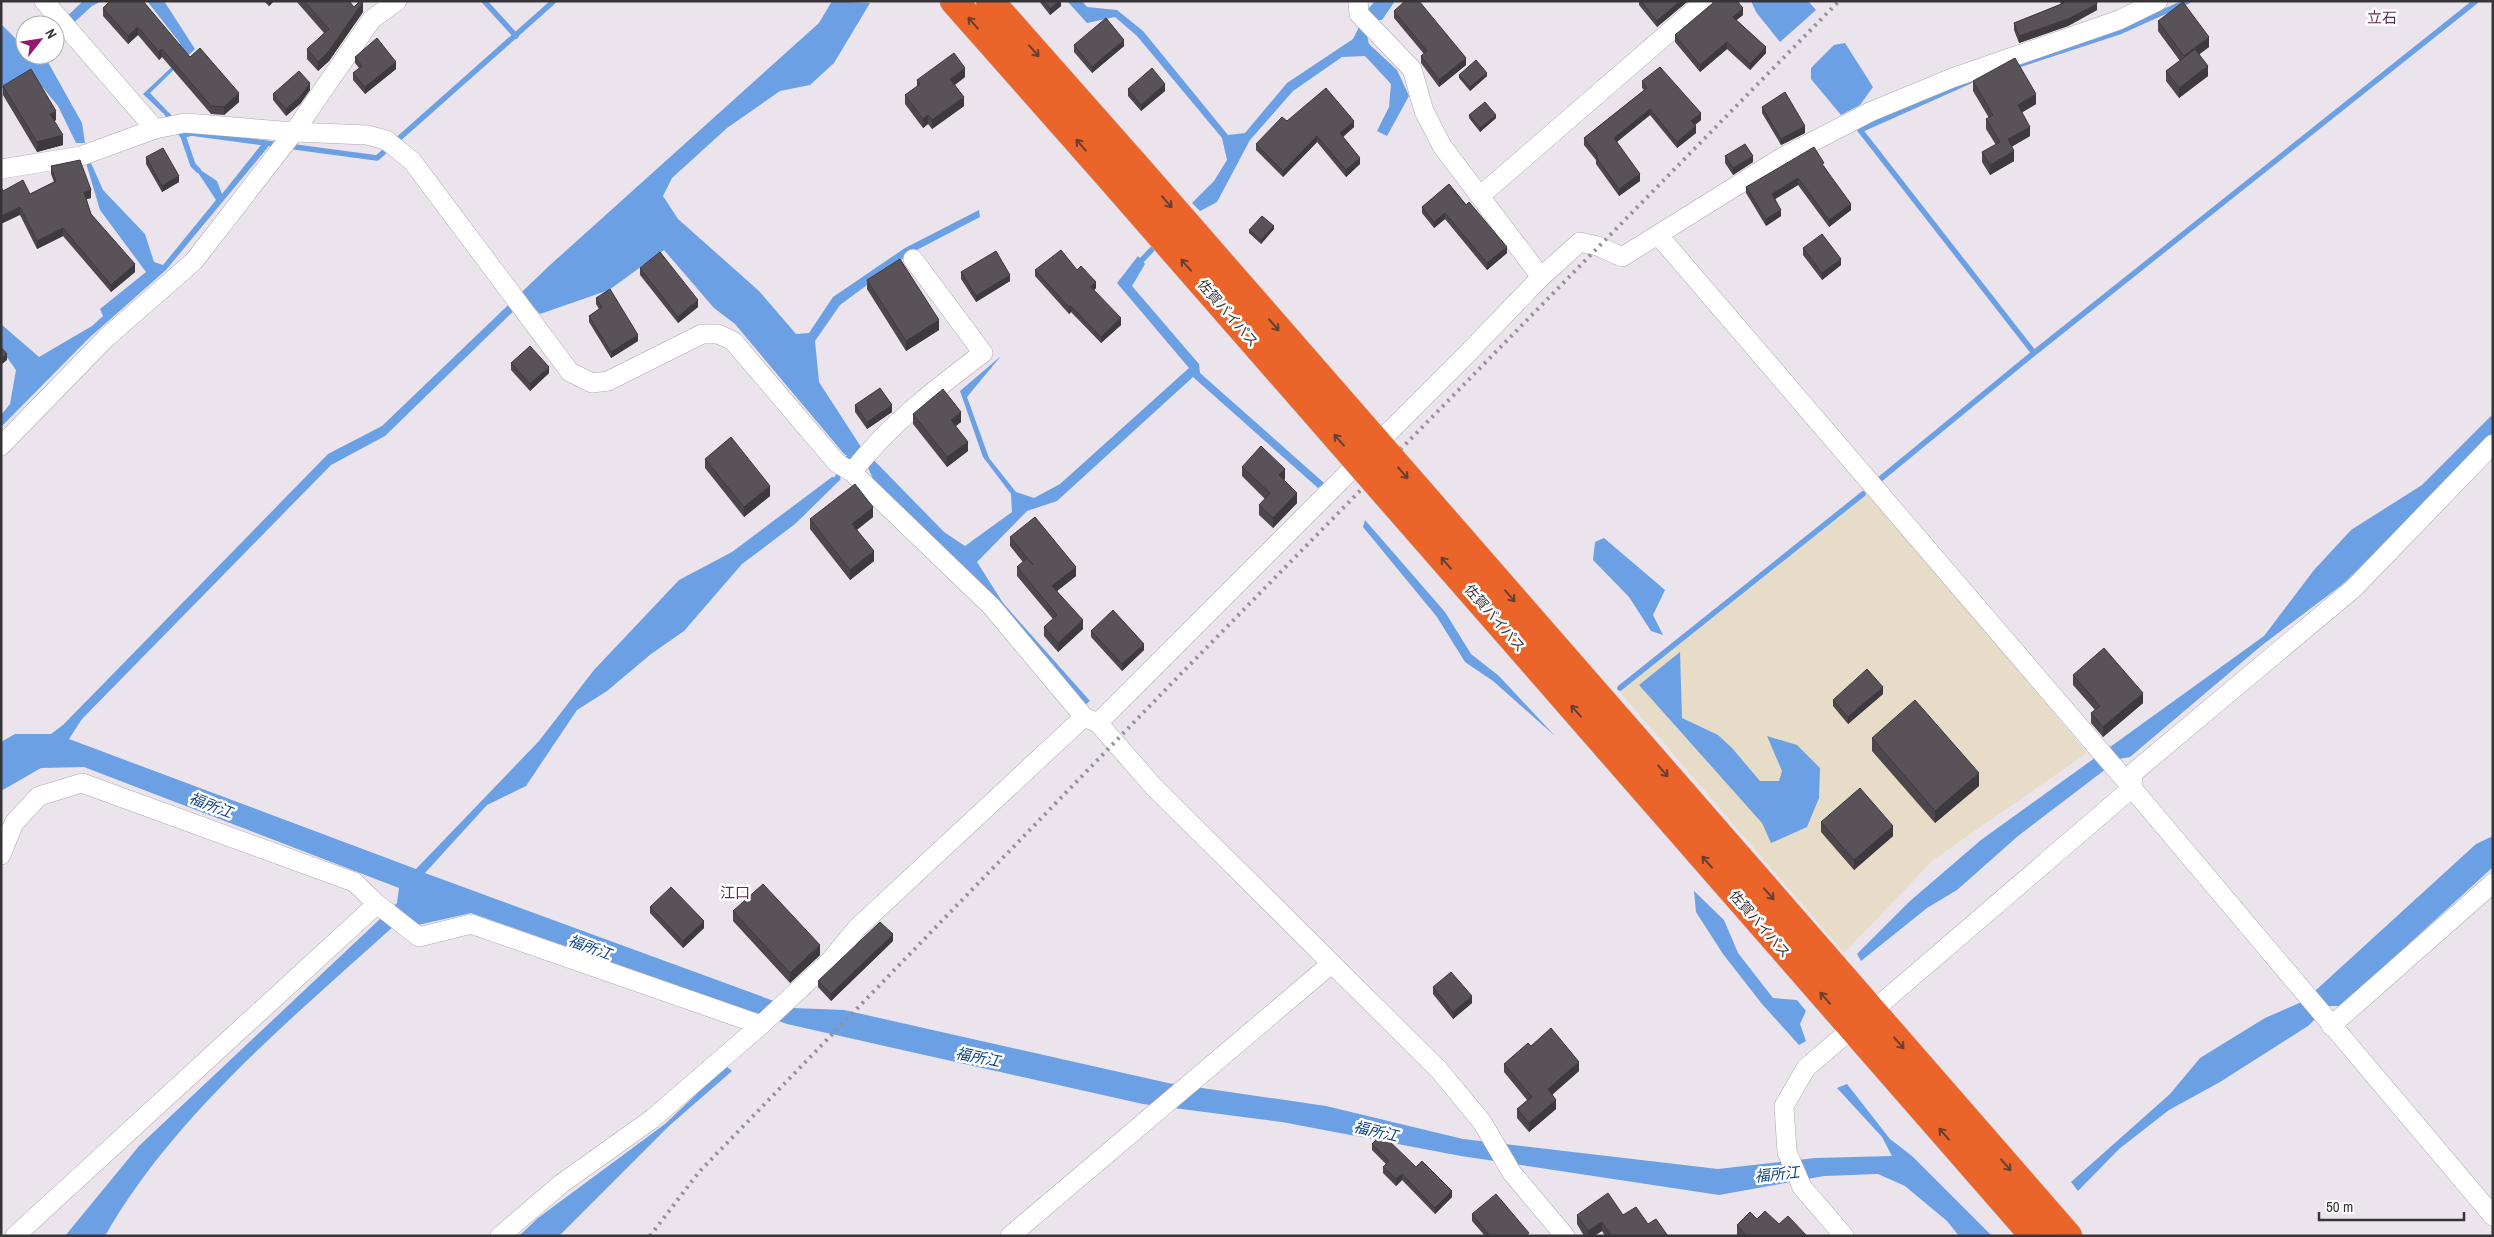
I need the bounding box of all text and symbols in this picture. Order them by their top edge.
district label: 立石 [2367,7,2397,28]
north arrow [15,15,65,65]
one-way arrow [967,16,979,29]
text: N [41,25,61,42]
one-way arrow [1028,44,1039,57]
one-way arrow [1075,138,1087,151]
one-way arrow [1161,196,1172,209]
one-way arrow [1181,259,1192,272]
street label: 佐賀バイパス [1194,275,1262,351]
one-way arrow [1268,318,1279,331]
one-way arrow [1334,434,1345,447]
one-way arrow [1398,467,1409,480]
one-way arrow [1440,556,1452,569]
street label: 佐賀バイパス [1461,580,1529,656]
one-way arrow [1504,589,1516,602]
one-way arrow [1570,705,1582,718]
one-way arrow [1657,765,1669,778]
water label: 福所江 [186,787,238,824]
one-way arrow [1701,856,1713,869]
district label: 江口 [720,882,750,903]
street label: 佐賀バイパス [1726,886,1794,962]
one-way arrow [1764,888,1775,901]
water label: 福所江 [565,929,617,965]
one-way arrow [1819,992,1830,1005]
one-way arrow [1893,1037,1904,1050]
water label: 福所江 [954,1042,1004,1072]
water label: 福所江 [1352,1116,1402,1147]
one-way arrow [1938,1127,1949,1140]
one-way arrow [2000,1159,2012,1172]
water label: 福所江 [1754,1161,1802,1187]
scale bar [2319,1190,2464,1222]
text: 50 m [2326,1196,2353,1217]

